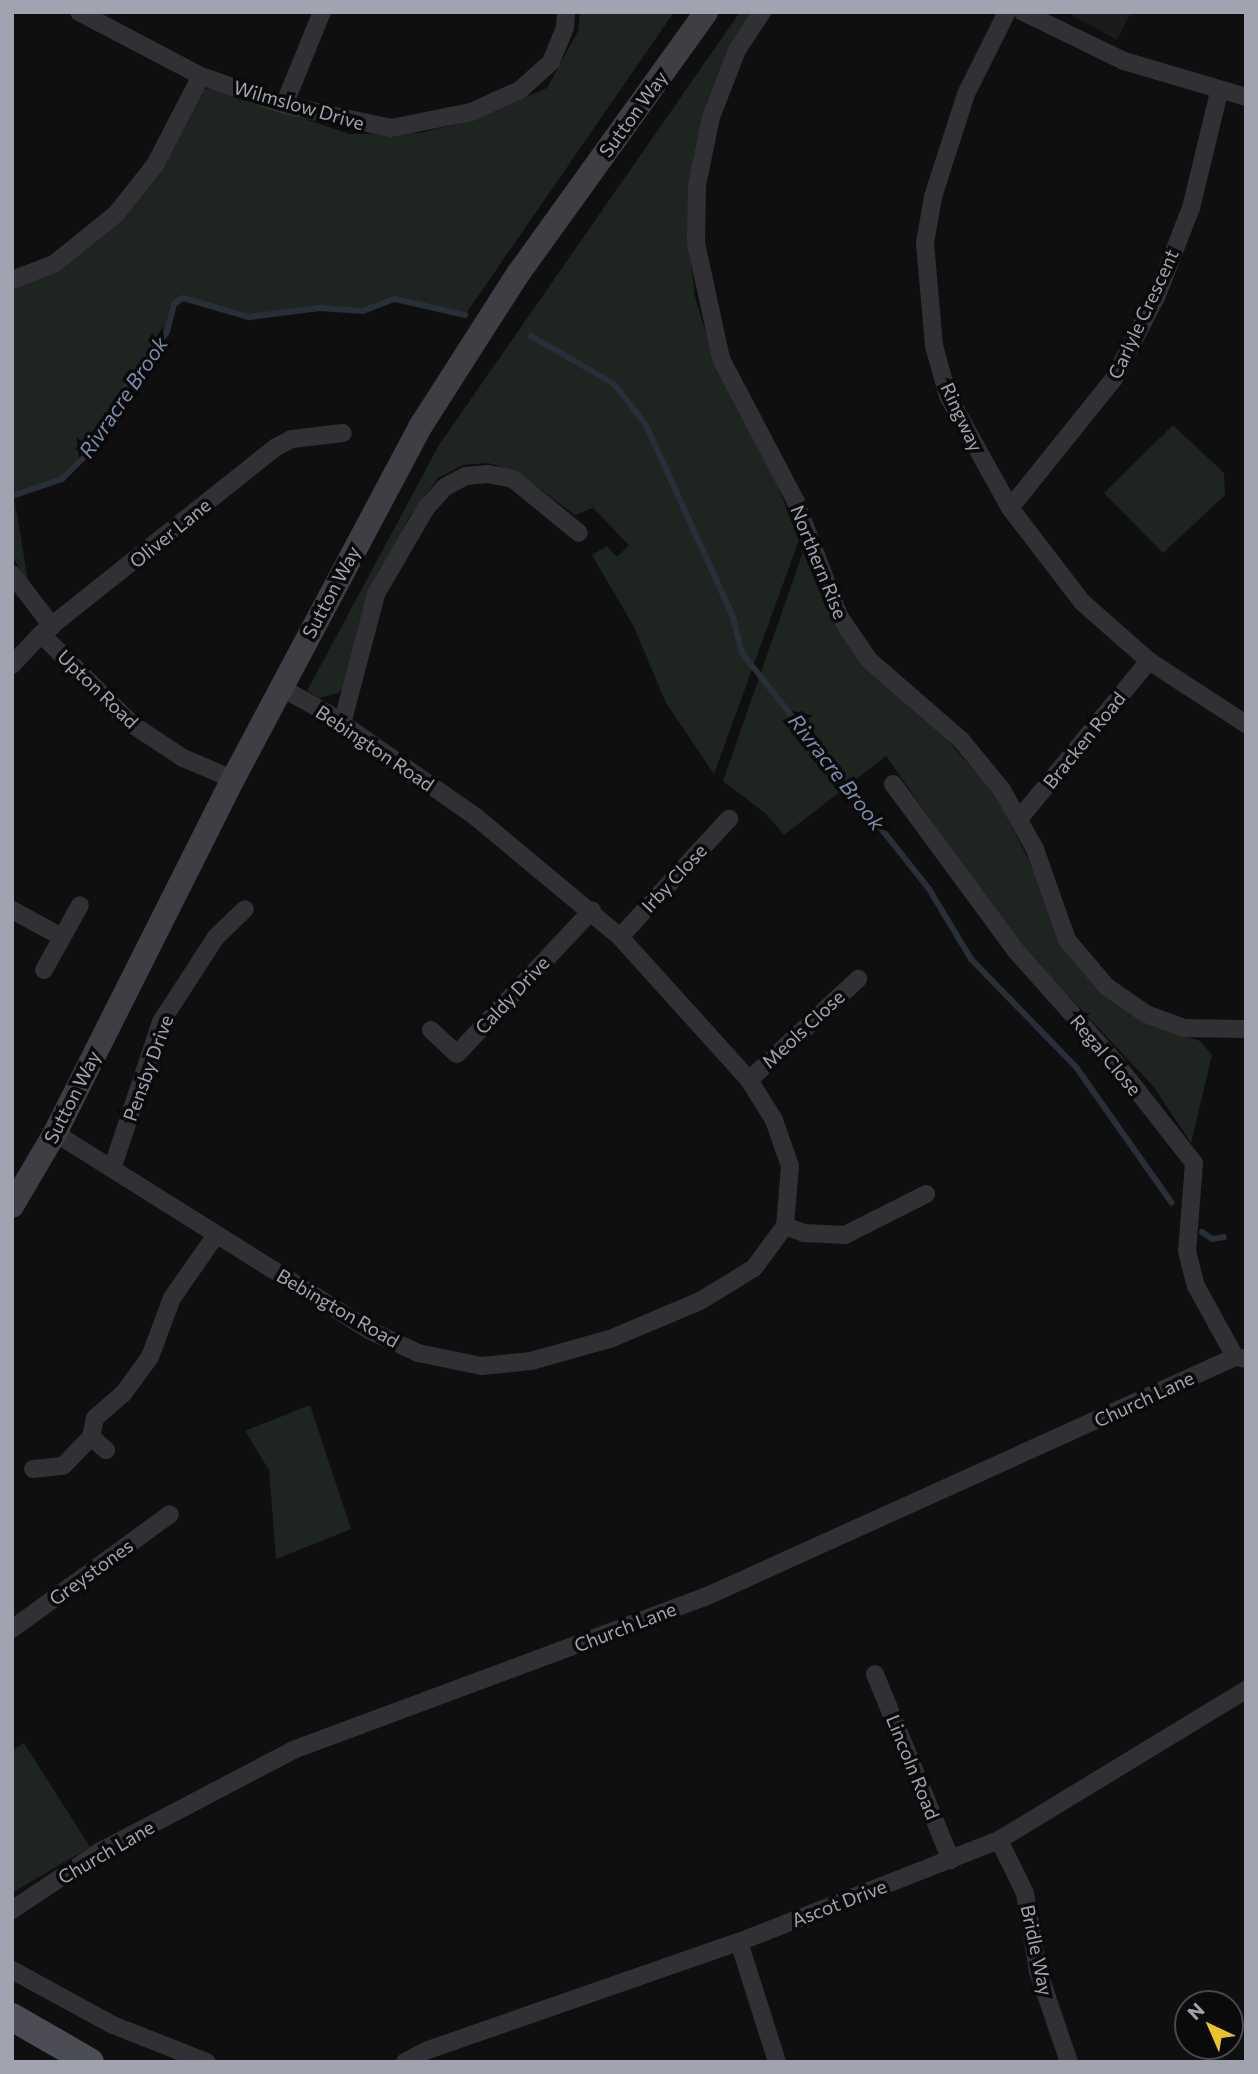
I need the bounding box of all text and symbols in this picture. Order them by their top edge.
street label: Sutton Way [594,66,672,162]
street label: Wilmslow Drive [231,75,367,135]
street label: Carlyle Crescent [1103,245,1183,383]
water label: Rivracre Brook [73,332,173,462]
street label: Ringway [936,379,988,455]
street label: Oliver Lane [125,493,215,573]
street label: Northern Rise [786,502,852,622]
street label: Sutton Way [297,542,365,642]
street label: Upton Road [53,645,143,733]
street label: Bracken Road [1038,687,1130,793]
street label: Bebington Road [312,700,438,796]
water label: Rivracre Brook [784,709,890,835]
street label: Irby Close [637,839,711,917]
street label: Caldy Drive [470,951,554,1039]
street label: Meols Close [757,985,849,1073]
street label: Regal Close [1066,1010,1146,1100]
street label: Pensby Drive [118,1012,178,1124]
street label: Sutton Way [39,1047,105,1147]
street label: Bebington Road [273,1264,403,1352]
street label: Church Lane [1091,1366,1197,1432]
street label: Greystones [45,1534,137,1610]
street label: Church Lane [571,1597,679,1657]
street label: Lincoln Road [882,1711,944,1823]
street label: Church Lane [54,1815,158,1889]
street label: Ascot Drive [788,1874,890,1932]
street label: Bridle Way [1016,1903,1058,1997]
north arrow [1174,1990,1244,2060]
text: N [1182,1998,1209,2024]

